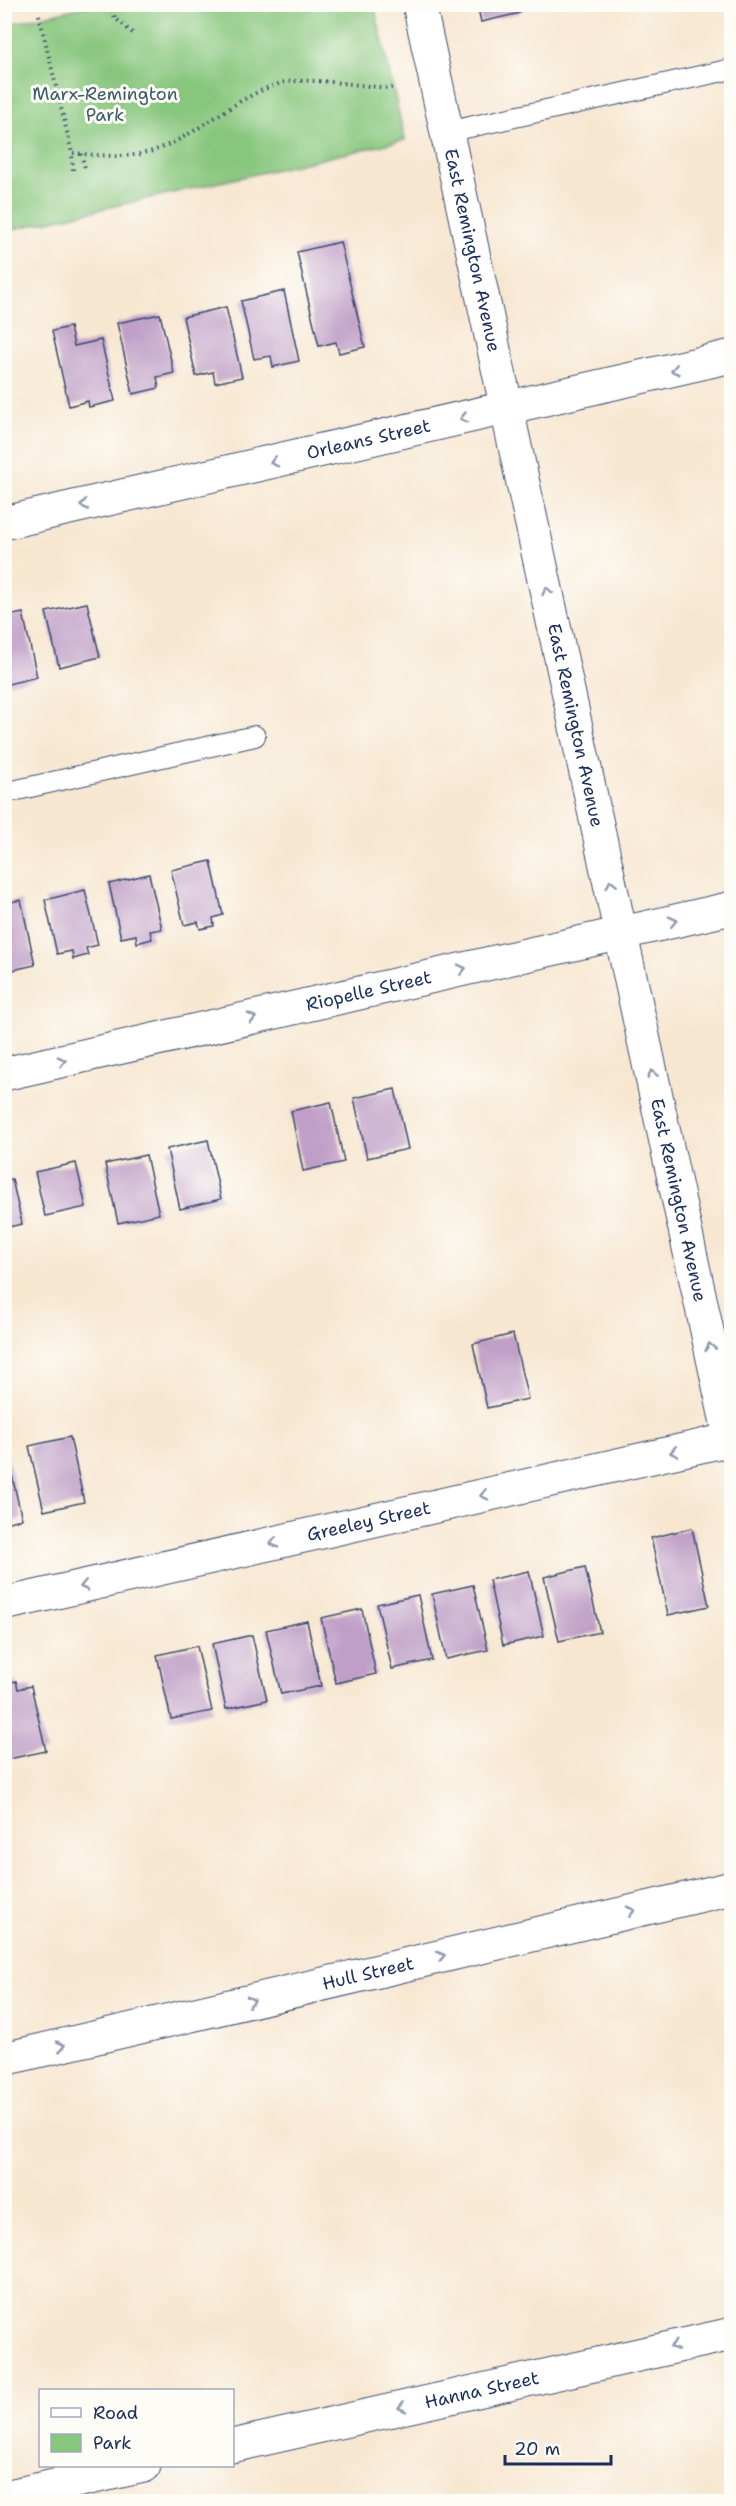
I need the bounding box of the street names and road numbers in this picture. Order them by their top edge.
street label: East Remington Avenue [439,146,506,354]
street label: Orleans Street [304,414,433,465]
street label: East Remington Avenue [542,621,609,829]
street label: Riopelle Street [303,965,434,1017]
street label: East Remington Avenue [645,1096,712,1304]
street label: Greeley Street [305,1496,433,1547]
street label: Hull Street [320,1951,417,1996]
street label: Hanna Street [422,2366,541,2414]

